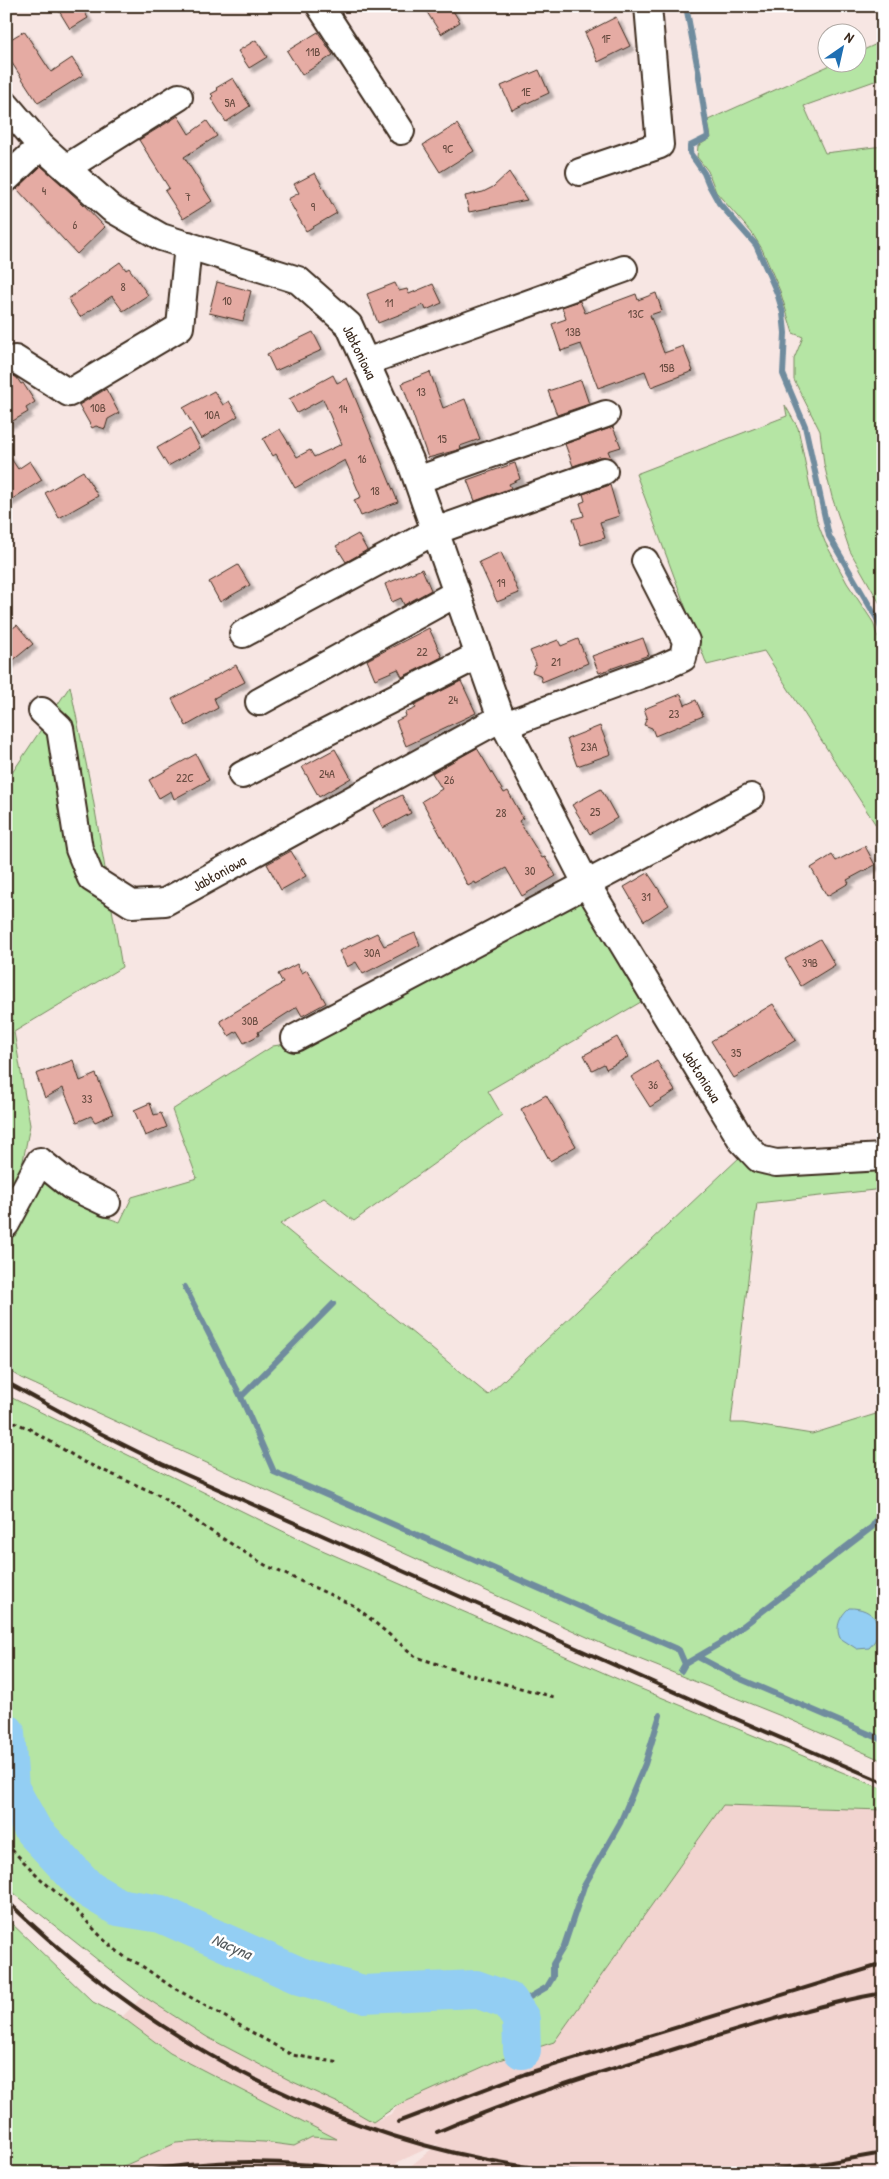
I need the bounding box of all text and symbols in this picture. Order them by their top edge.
north arrow [816,22,866,72]
text: N [841,27,858,47]
house number: 1F [602,30,611,47]
house number: 11B [306,43,320,60]
house number: 1E [521,83,532,100]
house number: 5A [225,94,236,111]
house number: 9C [443,140,454,157]
house number: 4 [42,182,47,199]
house number: 7 [185,188,191,205]
house number: 9 [311,198,316,215]
house number: 6 [73,216,78,233]
house number: 8 [120,278,126,295]
house number: 10 [222,292,232,309]
house number: 11 [385,294,393,311]
house number: 13C [628,305,645,322]
street label: Jabłoniowa [338,321,382,383]
house number: 13B [565,323,581,340]
house number: 15B [659,359,675,376]
house number: 13 [416,383,426,400]
house number: 10B [90,399,106,416]
house number: 14 [339,400,348,417]
house number: 10A [204,406,220,423]
house number: 15 [437,430,447,447]
house number: 16 [357,450,367,467]
house number: 18 [370,482,380,499]
house number: 19 [497,574,506,591]
house number: 22 [416,643,428,660]
house number: 21 [551,653,561,670]
house number: 24 [448,691,459,708]
house number: 23 [669,705,680,722]
house number: 23A [581,738,598,755]
house number: 24A [319,765,335,782]
house number: 22C [176,769,194,786]
house number: 26 [444,771,454,788]
house number: 25 [590,803,600,820]
house number: 28 [496,804,506,821]
street label: Jabłoniowa [188,850,250,896]
house number: 30 [525,862,535,879]
house number: 31 [641,888,651,905]
house number: 30A [364,944,380,961]
house number: 39B [802,954,818,971]
house number: 30B [242,1012,258,1029]
house number: 35 [731,1044,741,1061]
street label: Jabłoniowa [678,1046,726,1106]
house number: 36 [648,1076,658,1093]
house number: 33 [82,1090,92,1107]
water label: Nacyna [209,1928,257,1965]

